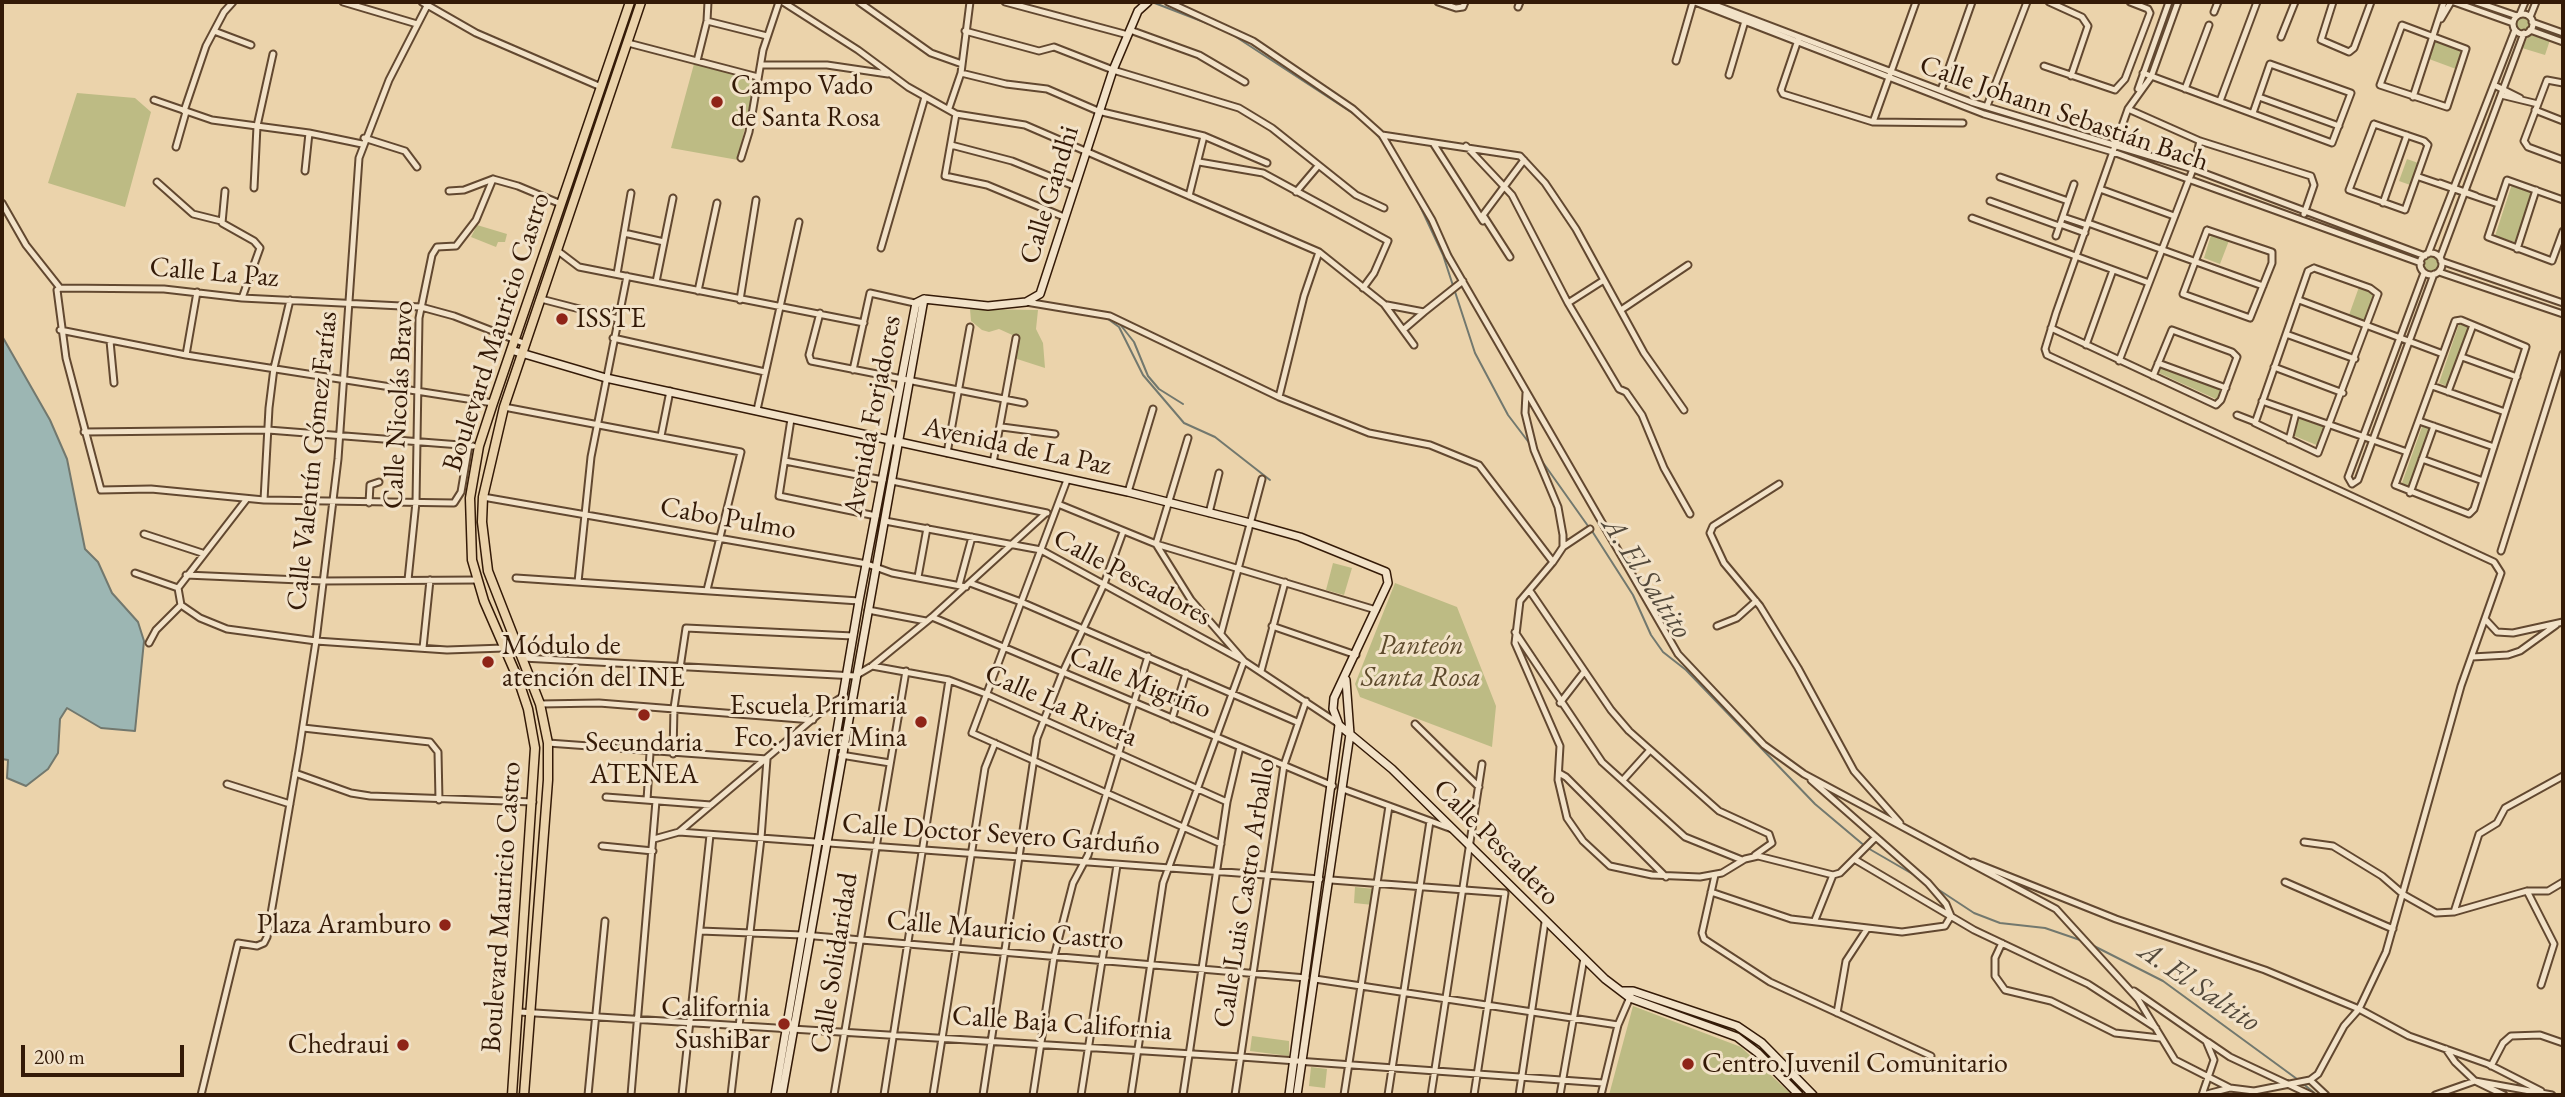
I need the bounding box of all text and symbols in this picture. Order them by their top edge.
street label: Calle Johann Sebastián Bach [1915,49,2213,179]
place label: Campo Vado de Santa Rosa [731,69,880,135]
marker: Campo Vado de Santa Rosa [709,94,725,110]
street label: Calle Gandhi [1013,122,1087,268]
street label: Boulevard Mauricio Castro [436,188,558,476]
street label: Calle La Paz [148,251,280,295]
street label: Calle Nicolás Bravo [377,300,421,510]
place label: ISSTE [576,302,646,336]
street label: Calle Valentín Gómez Farías [281,310,345,612]
marker: ISSTE [554,311,570,327]
street label: Avenida Forjadores [837,313,909,519]
street label: Avenida de La Paz [920,411,1114,483]
street label: Cabo Pulmo [657,491,799,547]
water label: A. El Saltito [1593,510,1699,646]
street label: Calle Pescadores [1047,522,1217,634]
place label: Módulo de atención del INE [502,629,685,695]
park label: Panteón Santa Rosa [1361,629,1481,695]
street label: Calle Migriño [1064,639,1216,727]
marker: Módulo de atención del INE [480,654,496,670]
street label: Calle La Rivera [979,657,1143,755]
place label: Escuela Primaria Fco. Javier Mina [730,689,907,755]
marker: Secundaria ATENEA [636,707,652,723]
marker: Escuela Primaria Fco. Javier Mina [913,714,929,730]
place label: Secundaria ATENEA [585,726,703,792]
street label: Calle Luis Castro Arballo [1207,756,1283,1030]
street label: Boulevard Mauricio Castro [475,760,529,1054]
street label: Calle Pescadero [1426,773,1566,913]
street label: Calle Doctor Severo Garduño [841,807,1161,863]
street label: Calle Solidaridad [804,870,866,1056]
street label: Calle Mauricio Castro [885,904,1125,958]
place label: Plaza Aramburo [257,908,431,942]
marker: Plaza Aramburo [437,917,453,933]
water label: A. El Saltito [2132,933,2266,1041]
place label: California SushiBar [661,991,770,1057]
street label: Calle Baja California [951,1000,1173,1048]
marker: California SushiBar [776,1016,792,1032]
place label: Chedraui [288,1028,389,1062]
scale bar [24,1030,187,1074]
marker: Chedraui [395,1037,411,1053]
text: 200 m [34,1043,85,1070]
place label: Centro Juvenil Comunitario [1702,1047,2008,1081]
marker: Centro Juvenil Comunitario [1680,1056,1696,1072]

